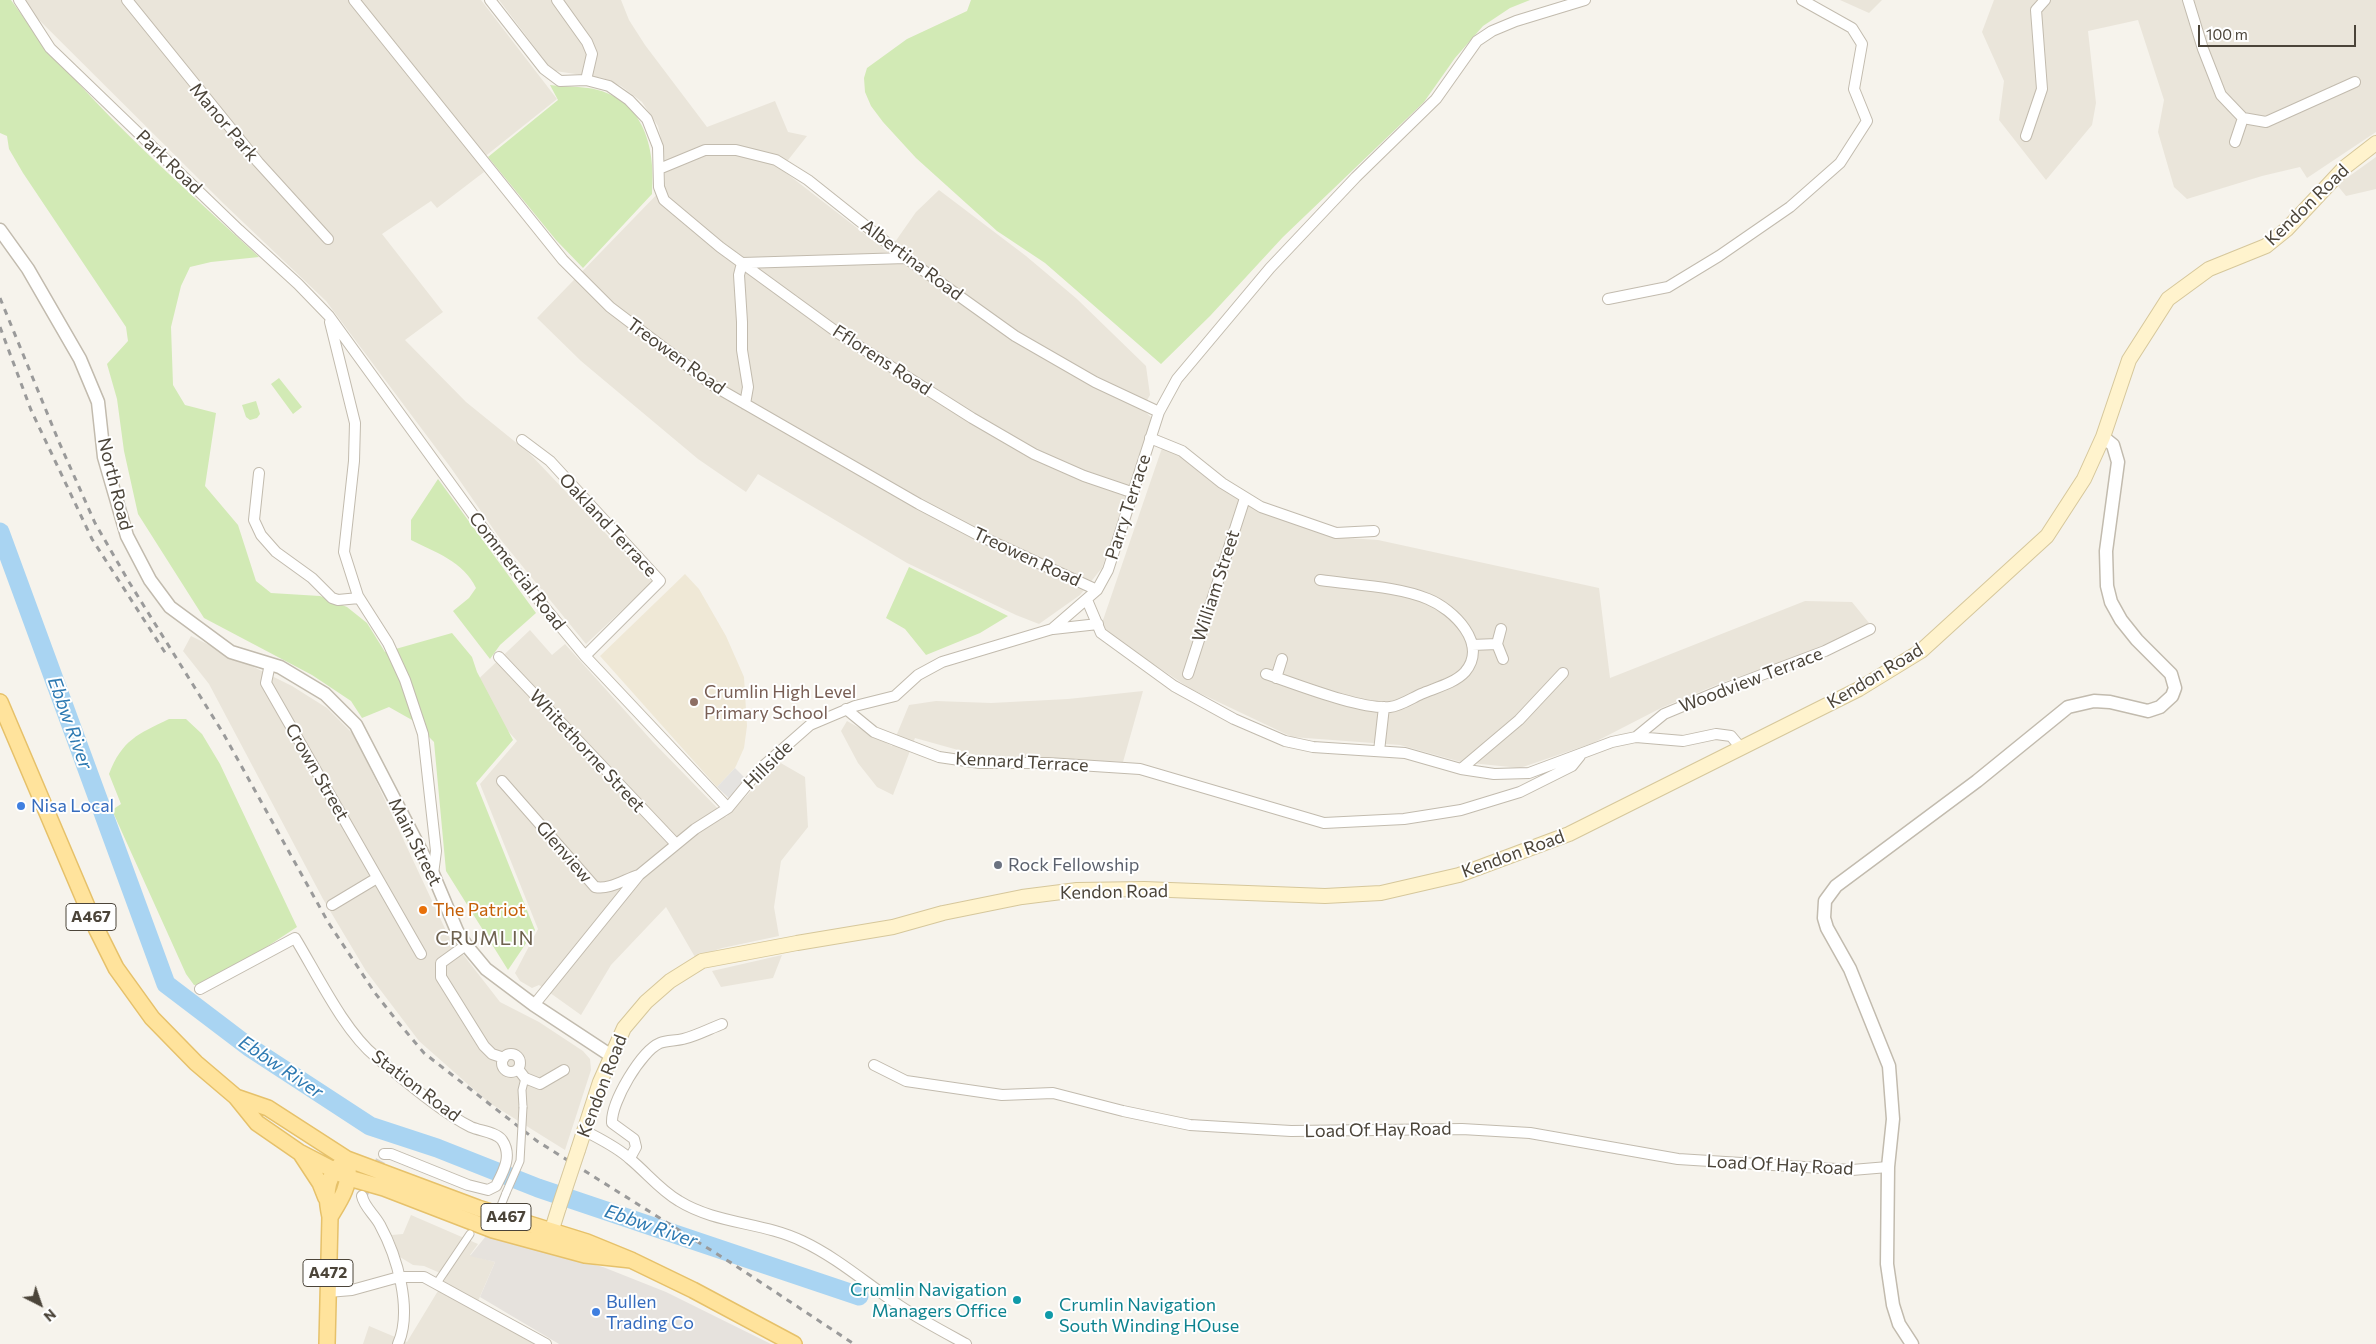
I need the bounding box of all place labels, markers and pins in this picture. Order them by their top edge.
place label: Crumlin High Level Primary School [704,681,856,724]
marker: Crumlin High Level Primary School [688,696,700,708]
place label: Nisa Local [31,795,114,817]
marker: Nisa Local [15,800,27,812]
place label: Rock Fellowship [1008,854,1139,876]
marker: Rock Fellowship [992,859,1004,871]
place label: The Patriot [433,899,526,921]
marker: The Patriot [417,904,429,916]
place label: Crumlin Navigation Managers Office [850,1279,1007,1322]
place label: Bullen Trading Co [606,1291,694,1334]
marker: Crumlin Navigation Managers Office [1011,1294,1023,1306]
place label: Crumlin Navigation South Winding HOuse [1059,1294,1239,1336]
marker: Bullen Trading Co [590,1306,602,1318]
marker: Crumlin Navigation South Winding HOuse [1043,1309,1055,1321]

